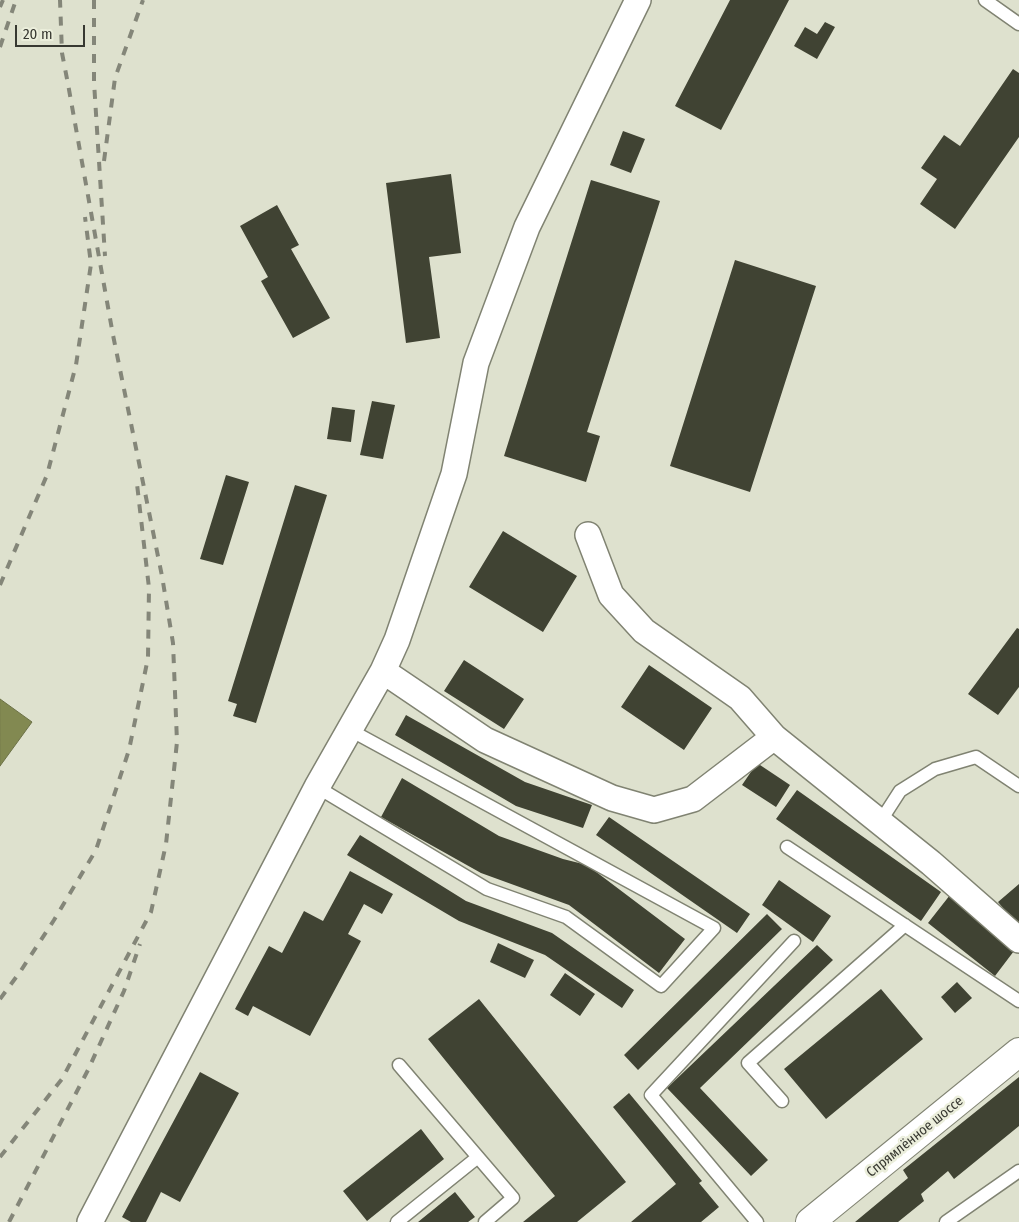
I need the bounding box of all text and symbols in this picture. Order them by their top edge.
scale bar [18,15,88,47]
text: 20 m [23,25,53,43]
street label: Спрямлённое шоссе [863,1093,967,1181]

